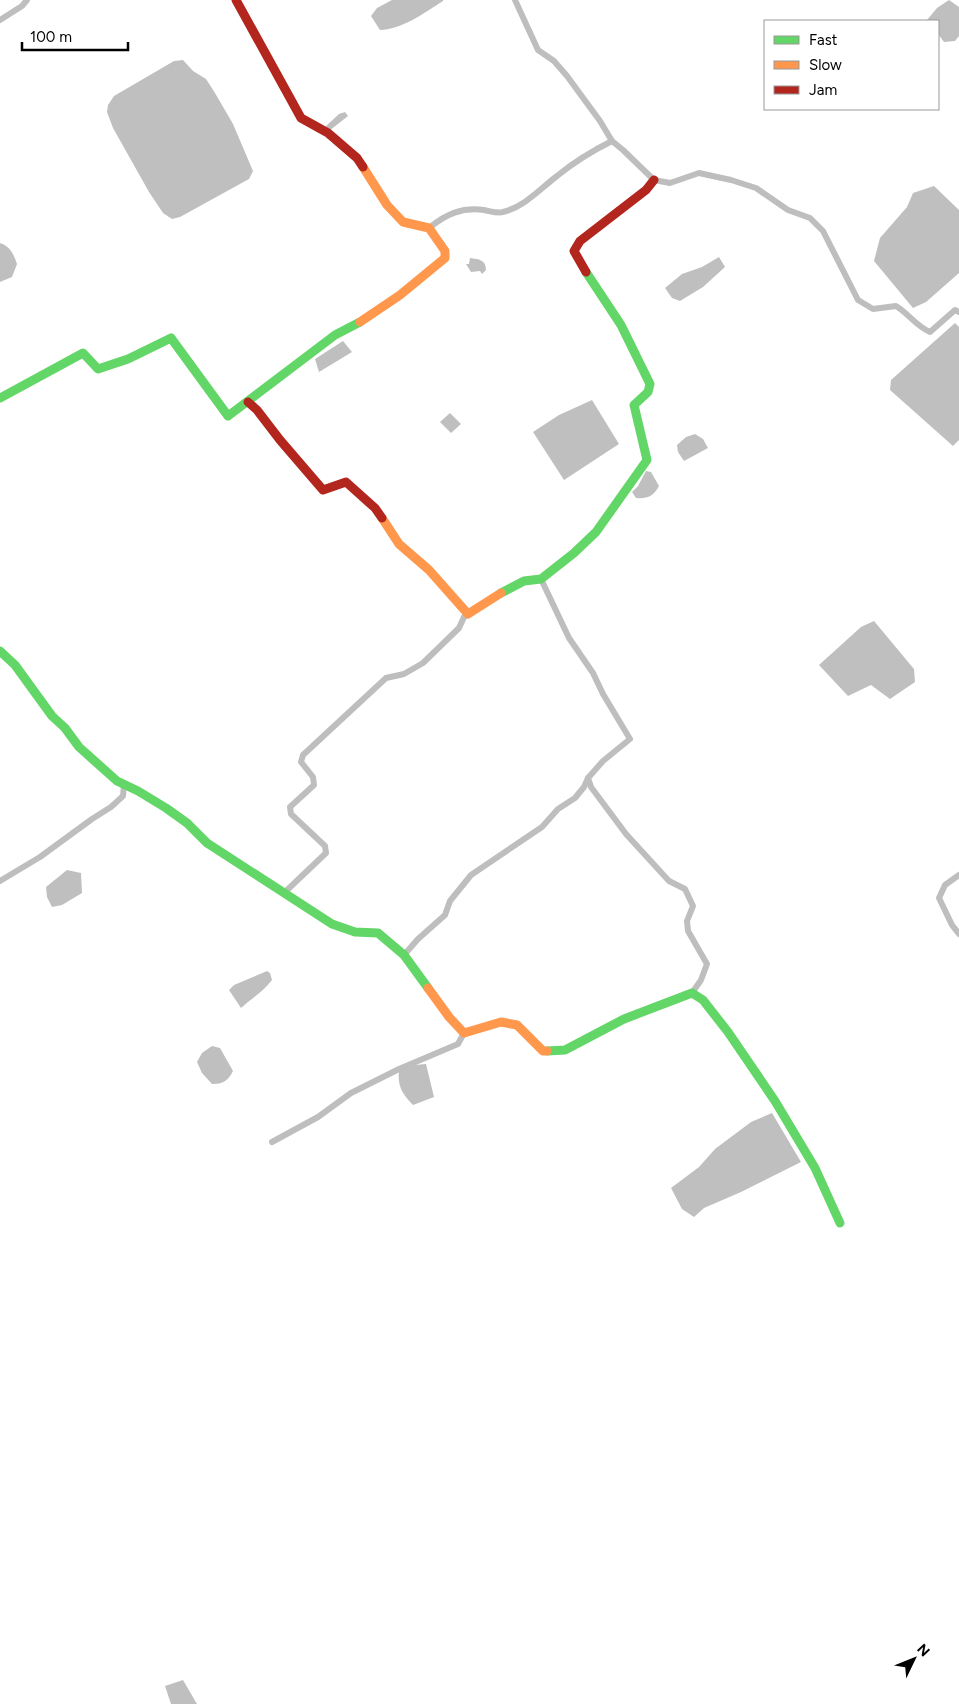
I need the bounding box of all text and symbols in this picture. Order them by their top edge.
scale bar [22,20,129,52]
legend [764,20,939,110]
text: 100 m [30,28,72,46]
text: Fast [809,31,838,49]
text: Slow [809,56,842,74]
text: Jam [809,81,837,99]
north arrow [889,1634,939,1684]
text: N [913,1641,933,1660]

